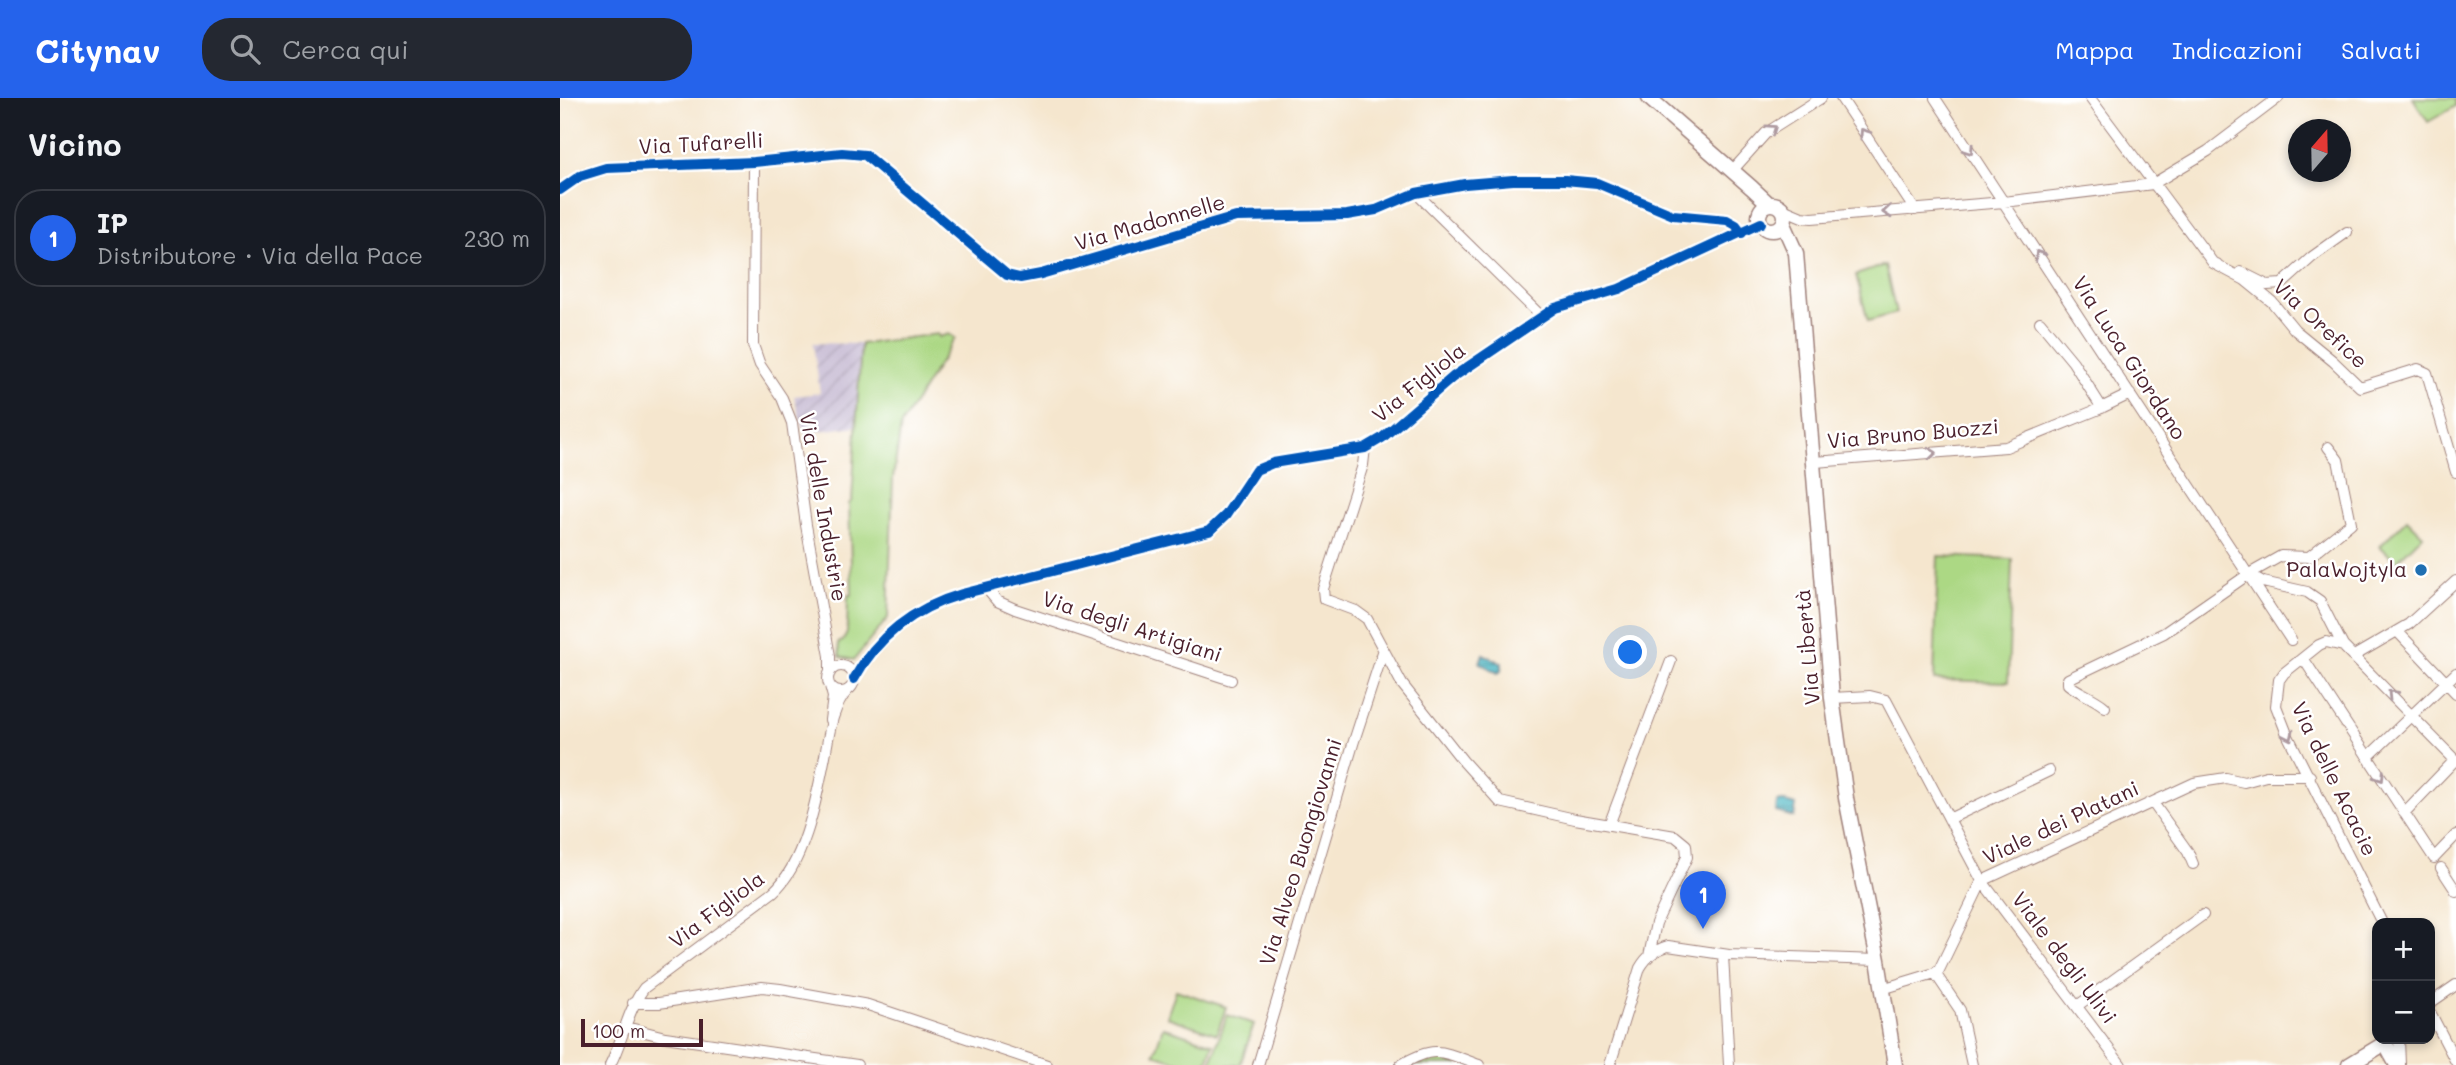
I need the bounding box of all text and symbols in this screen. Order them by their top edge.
search box [202,18,692,81]
text: Citynav [35,28,160,71]
icon: search [226,30,264,68]
text: Cerca qui [282,32,409,66]
text: Mappa [2055,34,2134,65]
text: Indicazioni [2172,34,2303,65]
text: Salvati [2341,34,2421,65]
north arrow [2288,119,2351,182]
text: Vicino [28,124,122,164]
one-way arrow [1764,125,1777,138]
street label: Via Tufarelli [638,126,764,159]
one-way arrow [1860,128,1873,141]
one-way arrow [1961,142,1974,155]
street label: Via Madonnelle [1071,187,1228,256]
one-way arrow [1882,204,1893,219]
text: IP [97,206,128,240]
text: 1 [48,223,58,253]
text: 230 m [464,223,530,253]
text: Distributore · Via della Pace [97,240,423,270]
one-way arrow [2035,250,2047,263]
street label: Via Luca Giordano [2067,270,2193,444]
street label: Via Orefice [2268,272,2374,374]
street label: Via Figliola [1366,336,1470,428]
street label: Via delle Industrie [795,410,854,603]
street label: Via Bruno Buozzi [1826,412,2000,453]
one-way arrow [1926,446,1937,461]
place label: PalaWojtyla [2286,555,2407,582]
marker: PalaWojtyla [2413,562,2429,578]
street label: Via degli Artigiani [1039,584,1226,667]
street label: Via Libertà [1788,588,1825,706]
your location [1613,635,1647,669]
one-way arrow [2387,689,2400,702]
street label: Via delle Acacie [2286,697,2384,860]
one-way arrow [2281,729,2295,741]
street label: Via Alveo Buongiovanni [1252,735,1347,969]
one-way arrow [2372,769,2385,782]
street label: Viale dei Platani [1978,774,2143,870]
street label: Via Figliola [663,864,769,953]
pin: 1 [1680,871,1726,929]
street label: Viale degli Ulivi [2007,886,2124,1028]
map controls [2372,918,2435,1044]
button: + [2372,918,2435,981]
button: − [2372,981,2435,1044]
scale bar [581,1016,704,1048]
text: 100 m [592,1018,645,1043]

